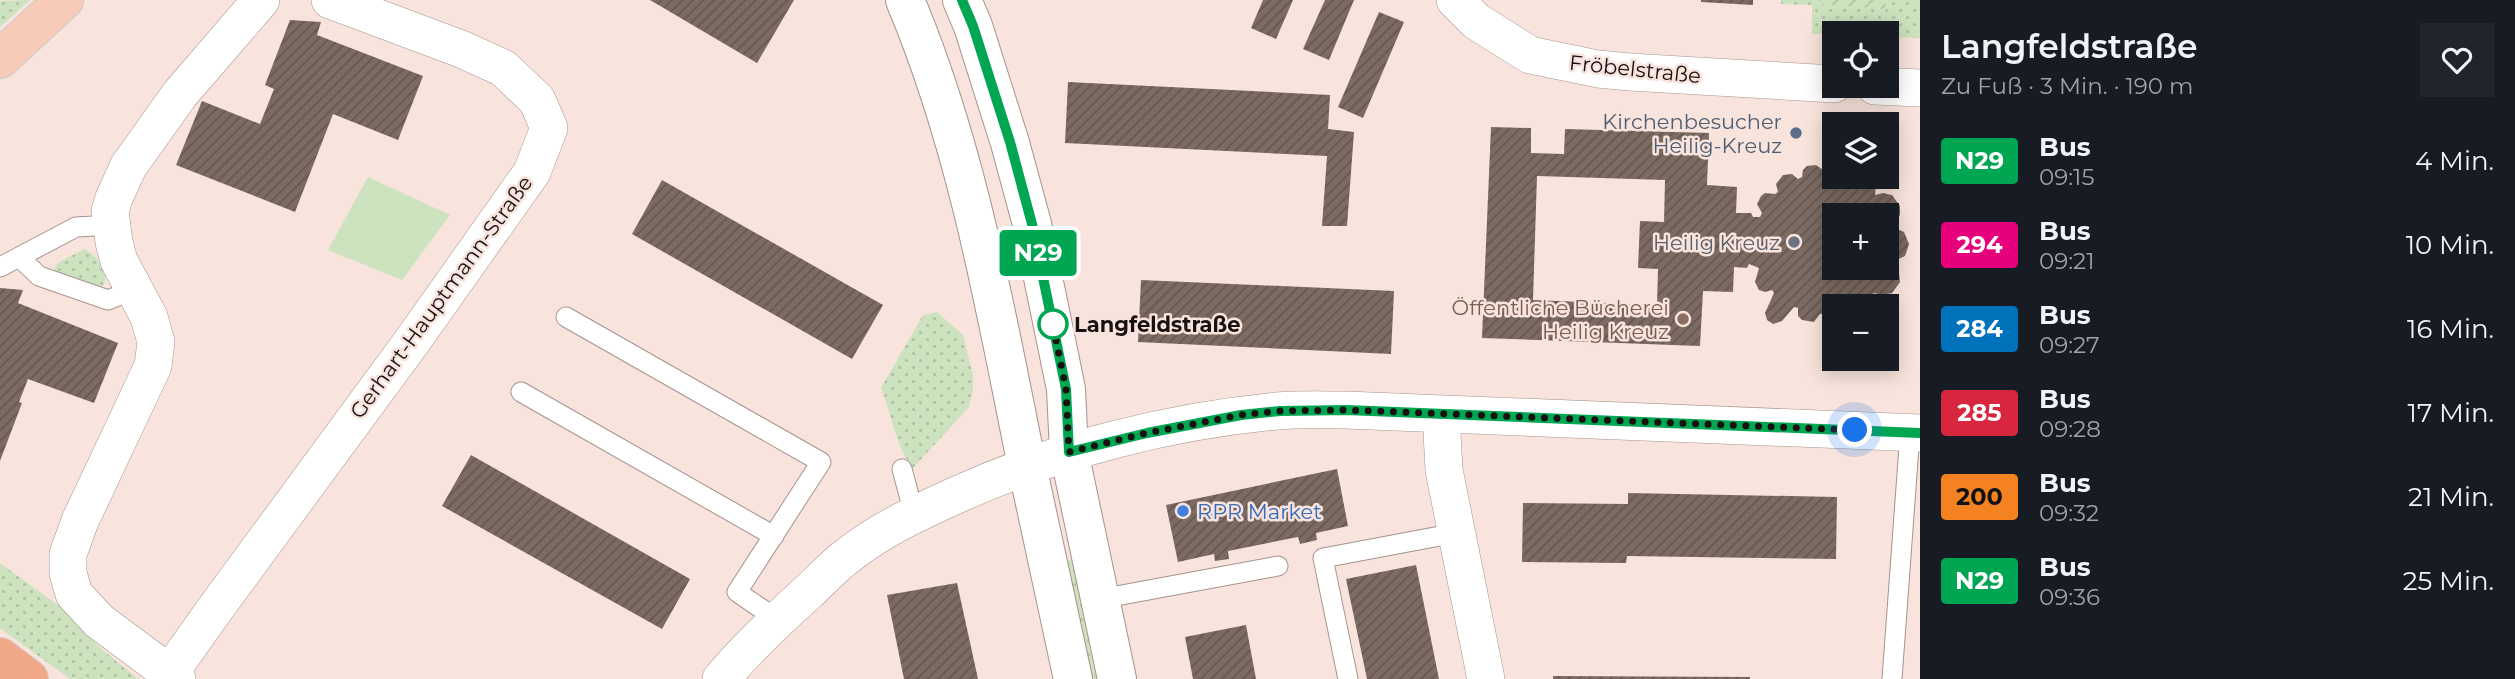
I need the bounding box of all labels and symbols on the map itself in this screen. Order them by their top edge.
street label: Fröbelstraße [1568,50,1702,88]
place label: Kirchenbesucher Heilig-Kreuz [1602,109,1782,158]
marker: Kirchenbesucher Heilig-Kreuz [1788,125,1804,141]
street label: Gerhart-Hauptmann-Straße [344,171,538,423]
line badge: N29 [998,230,1078,276]
place label: Heilig Kreuz [1653,230,1780,255]
marker: Heilig Kreuz [1786,234,1802,250]
place label: Öffentliche Bücherei Heilig Kreuz [1452,295,1669,344]
marker: Langfeldstraße [1038,309,1068,339]
marker: Öffentliche Bücherei Heilig Kreuz [1675,311,1691,327]
place label: Langfeldstraße [1074,312,1240,337]
your location [1837,412,1872,447]
place label: RPR Market [1197,499,1322,524]
marker: RPR Market [1175,503,1191,519]

